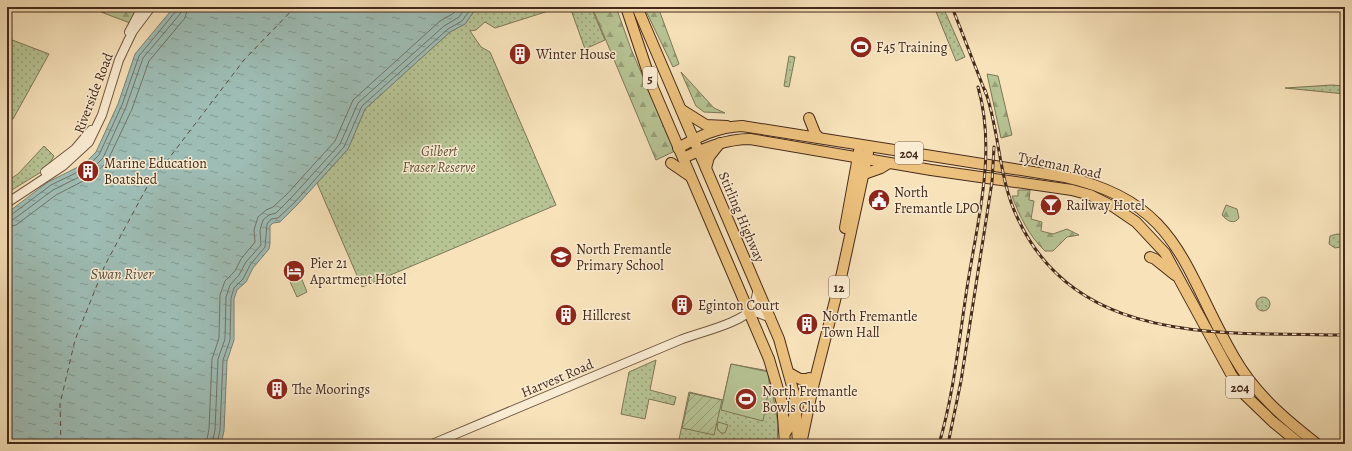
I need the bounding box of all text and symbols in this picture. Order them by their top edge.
sports icon: F45 Training [848,34,874,60]
place label: F45 Training [876,38,948,57]
building icon: Winter House [507,41,533,67]
place label: Winter House [535,45,616,64]
street label: Riverside Road [69,50,118,136]
road number: 5 [643,67,657,89]
park label: Gilbert Fraser Reserve [402,142,476,177]
road number: 204 [895,142,923,164]
street label: Tydeman Road [1017,147,1104,184]
place label: Marine Education Boatshed [104,154,207,189]
building icon: Marine Education Boatshed [75,158,101,184]
street label: Stirling Highway [714,169,770,266]
place label: North Fremantle LPO [894,183,980,218]
public building icon: North Fremantle LPO [866,187,892,213]
bar icon: Railway Hotel [1038,192,1064,218]
place label: Railway Hotel [1066,196,1145,215]
place label: North Fremantle Primary School [576,240,672,275]
school or university icon: North Fremantle Primary School [548,244,574,270]
place label: Pier 21 Apartment Hotel [309,254,407,289]
hotel icon: Pier 21 Apartment Hotel [281,258,307,284]
water label: Swan River [91,264,154,284]
road number: 12 [829,276,849,298]
building icon: Eginton Court [669,292,695,318]
place label: Eginton Court [698,296,780,315]
building icon: Hillcrest [553,302,579,328]
place label: Hillcrest [582,306,631,325]
place label: North Fremantle Town Hall [822,307,918,342]
building icon: North Fremantle Town Hall [794,311,820,337]
street label: Harvest Road [518,355,597,402]
building icon: The Moorings [264,376,290,402]
road number: 204 [1226,376,1254,398]
place label: The Moorings [292,380,370,399]
place label: North Fremantle Bowls Club [762,382,858,417]
sports icon: North Fremantle Bowls Club [733,386,759,412]

